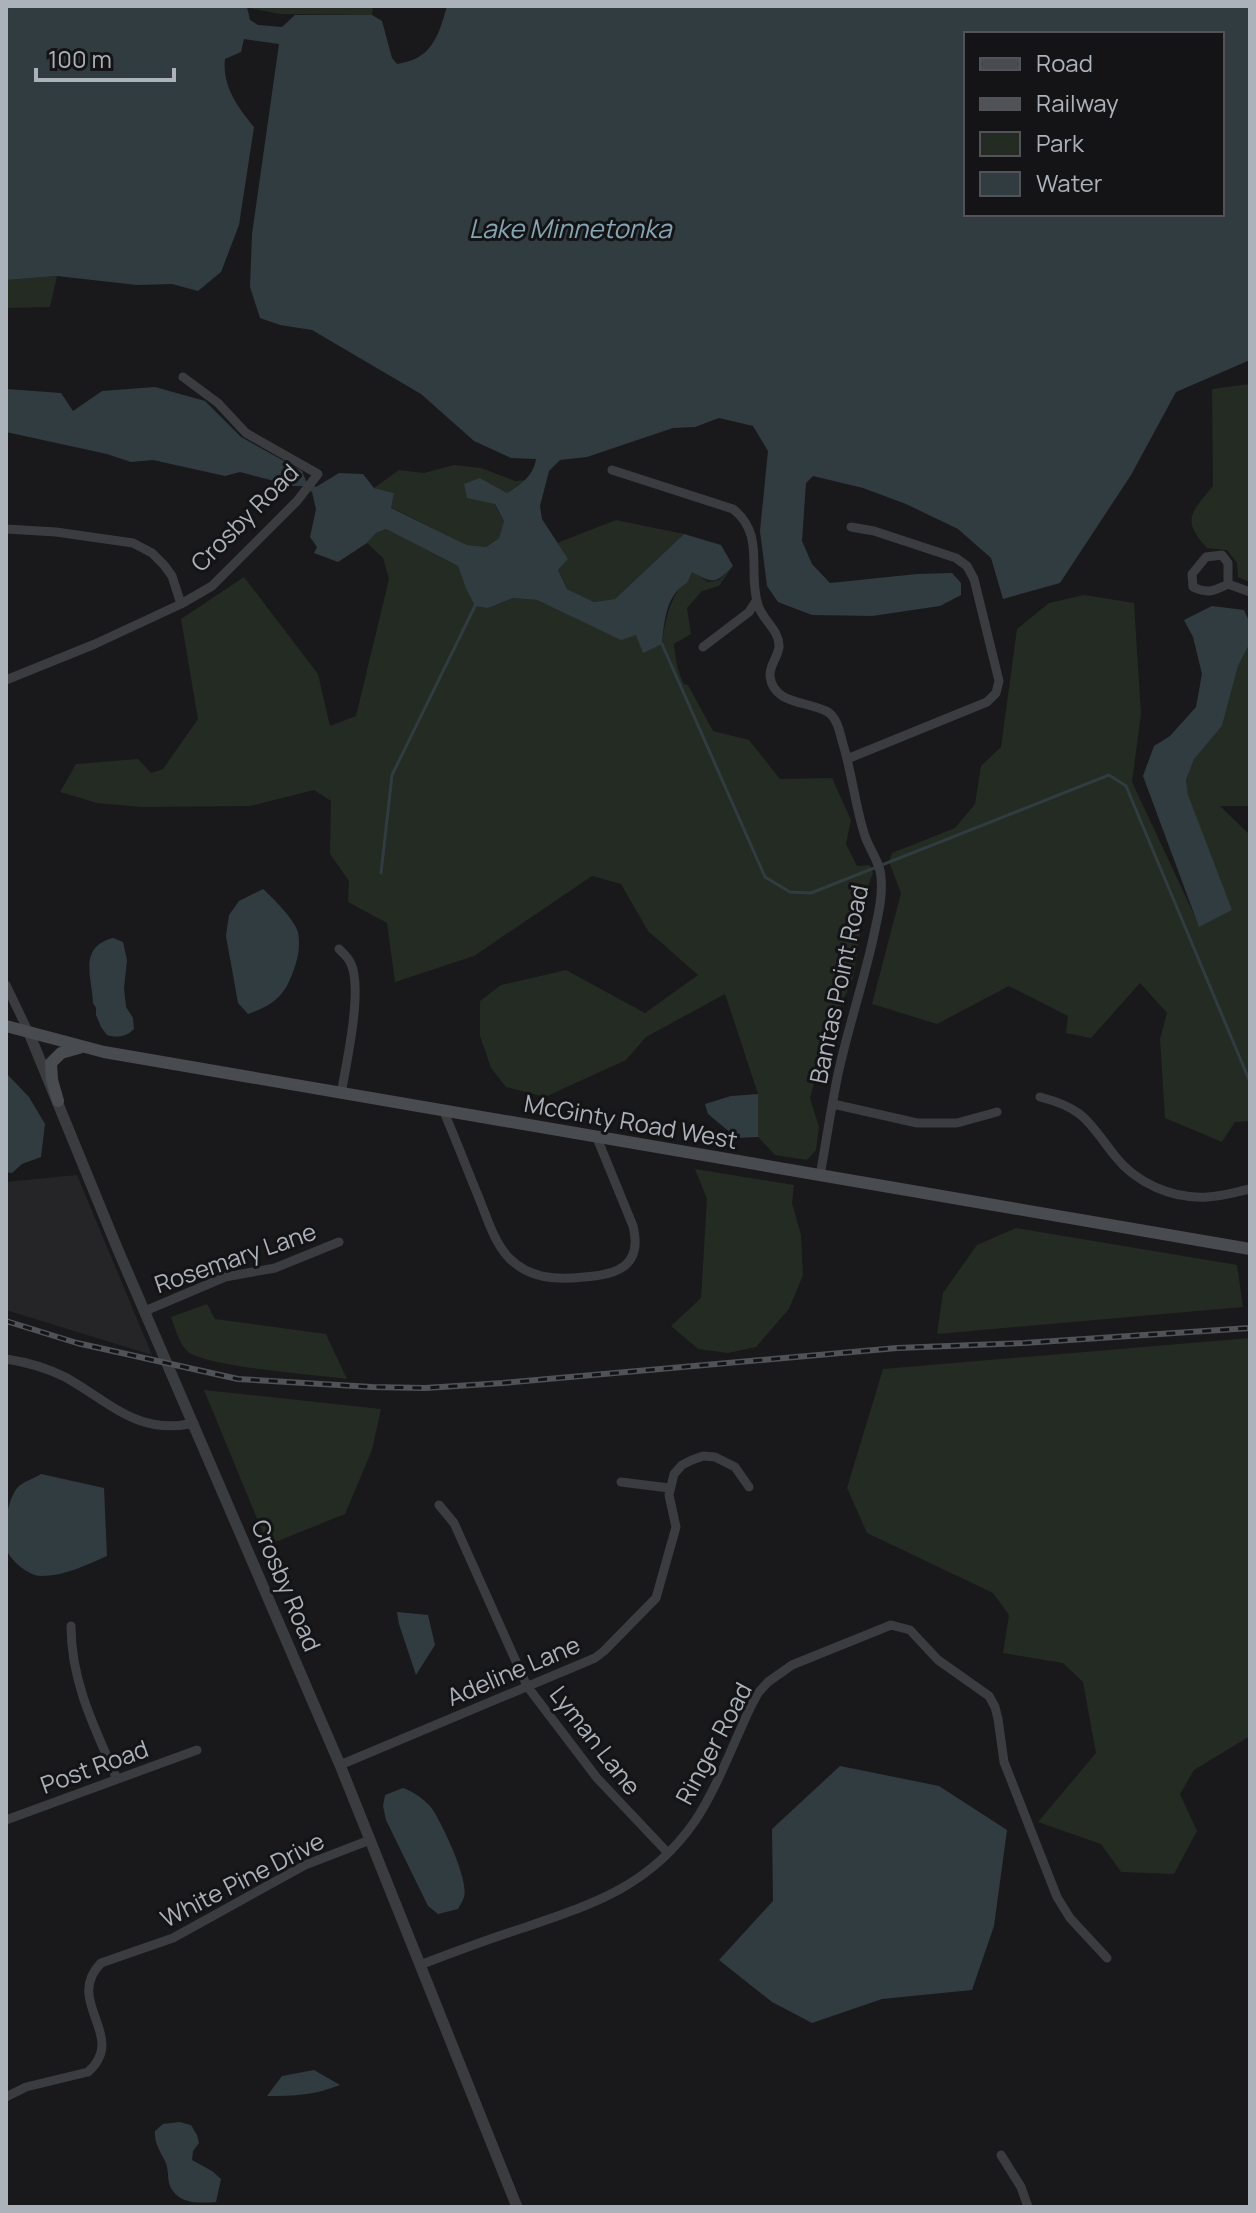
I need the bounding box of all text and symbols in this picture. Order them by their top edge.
scale bar [36,32,174,82]
legend [964,32,1224,216]
text: 100 m [48,42,112,75]
text: Road [1036,46,1093,79]
text: Railway [1036,86,1119,119]
text: Park [1036,126,1085,159]
text: Water [1036,166,1103,199]
water label: Lake Minnetonka [469,210,673,246]
street label: Crosby Road [183,456,305,578]
street label: Bantas Point Road [801,882,875,1086]
street label: McGinty Road West [522,1086,740,1156]
street label: Rosemary Lane [150,1214,320,1300]
street label: Crosby Road [244,1514,330,1656]
street label: Adeline Lane [441,1627,585,1713]
street label: Ringer Road [667,1676,759,1810]
street label: Lyman Lane [543,1679,649,1801]
street label: Post Road [36,1731,152,1801]
street label: White Pine Drive [155,1824,329,1934]

